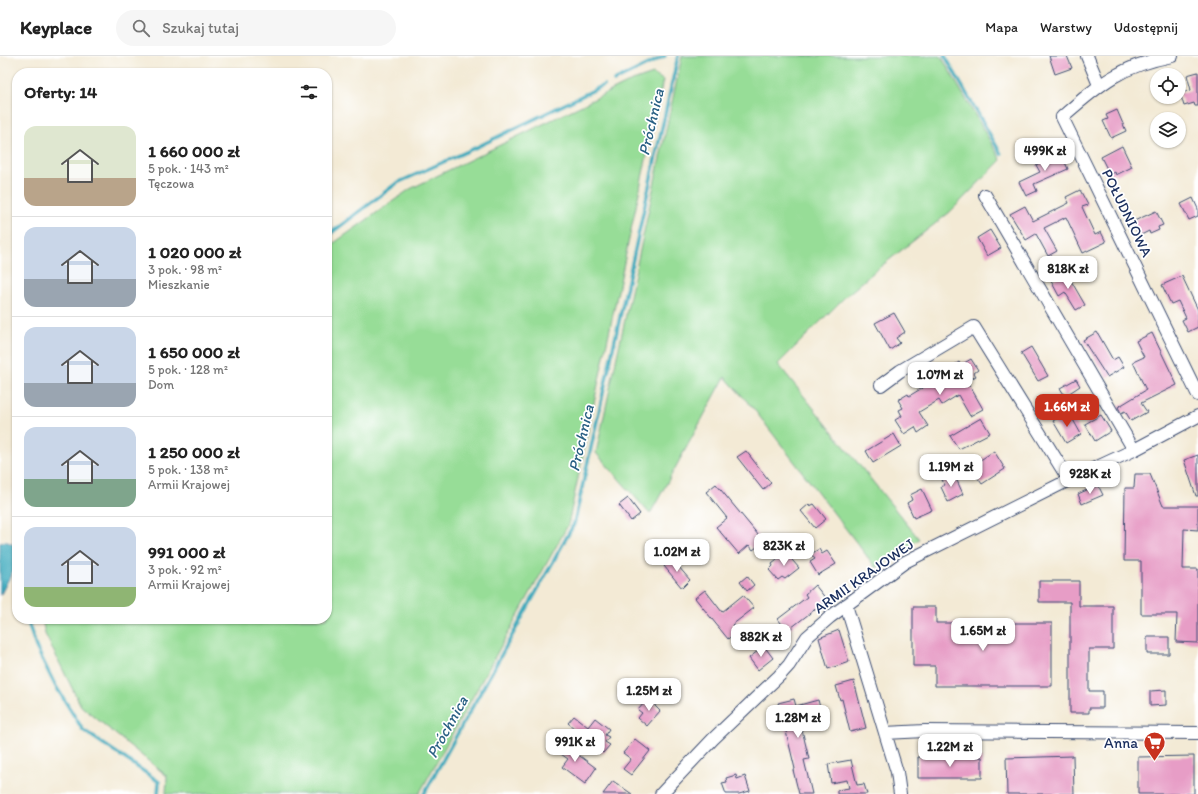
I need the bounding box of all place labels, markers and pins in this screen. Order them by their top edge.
pin: 499K zł [1008,138,1082,172]
pin: 818K zł [1031,256,1105,290]
pin: 1.07M zł [899,362,981,396]
pin: 1.66M zł [1026,394,1108,428]
pin: 1.19M zł [910,454,992,488]
pin: 928K zł [1053,461,1127,495]
pin: 823K zł [747,533,821,567]
pin: 1.02M zł [636,539,718,573]
pin: 1.65M zł [942,618,1024,652]
pin: 882K zł [724,624,798,658]
pin: 1.25M zł [608,678,690,712]
pin: 1.28M zł [757,705,839,739]
pin: 991K zł [538,729,612,763]
supermarket icon: Anna [1141,730,1167,763]
pin: 1.22M zł [909,734,991,768]
place label: Anna [1104,734,1138,752]

